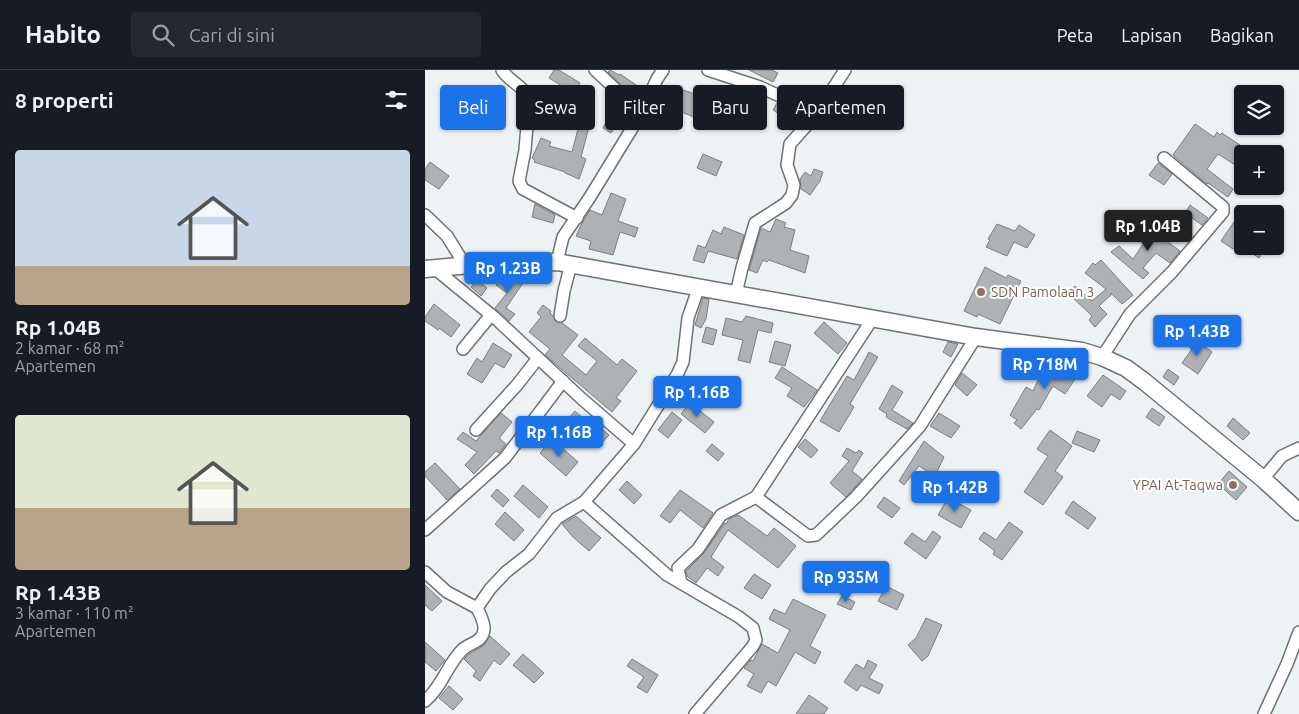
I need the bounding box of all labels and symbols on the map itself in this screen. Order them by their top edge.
pin: Rp 1.04B [1096,210,1200,252]
pin: Rp 1.23B [456,252,560,294]
place label: SDN Pamolaan 3 [991,284,1094,300]
marker: SDN Pamolaan 3 [975,286,987,298]
pin: Rp 1.43B [1145,314,1249,357]
pin: Rp 718M [999,348,1091,390]
pin: Rp 1.16B [645,376,749,418]
pin: Rp 1.16B [507,416,611,458]
pin: Rp 1.42B [903,470,1007,513]
place label: YPAI At-Taqwa [1133,477,1223,493]
marker: YPAI At-Taqwa [1227,479,1239,491]
pin: Rp 935M [800,560,892,603]

